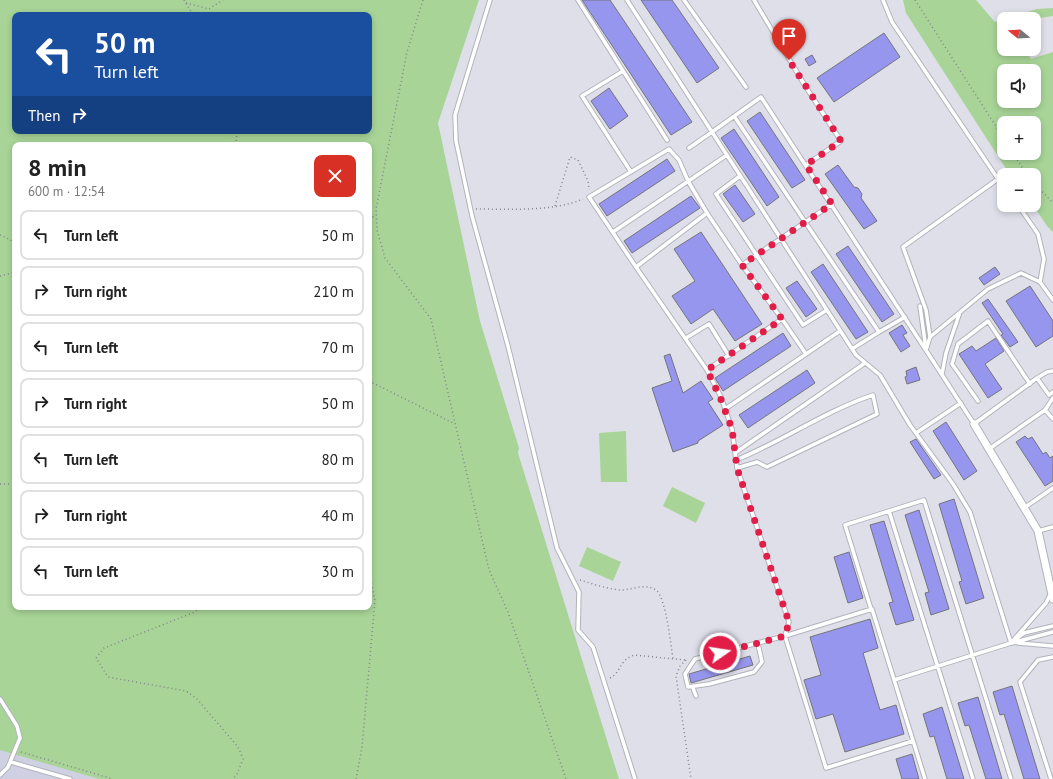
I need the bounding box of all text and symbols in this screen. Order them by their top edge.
north arrow [997,12,1041,56]
map controls [997,12,1041,212]
pin [772,19,806,60]
text: 50 m [94,24,155,61]
icon: arrive [778,25,800,47]
icon: left [28,28,80,80]
text: Turn left [94,60,159,83]
button: sound [997,64,1041,108]
icon: right [68,104,90,126]
text: Then [28,106,60,125]
button: + [997,116,1041,160]
text: 8 min [28,152,87,183]
button: close [314,155,356,197]
button: − [997,168,1041,212]
text: 600 m · 12:54 [28,183,105,200]
icon: left [30,224,52,246]
text: Turn left [64,226,118,245]
text: 50 m [321,226,354,245]
icon: right [30,280,52,302]
text: Turn right [64,282,127,301]
text: 210 m [313,282,354,301]
icon: left [30,336,52,358]
text: Turn left [64,338,118,357]
text: 70 m [321,338,354,357]
icon: right [30,392,52,414]
text: Turn right [64,394,127,413]
text: 50 m [321,394,354,413]
icon: left [30,448,52,470]
text: Turn left [64,450,118,469]
text: 80 m [321,450,354,469]
icon: right [30,504,52,526]
text: Turn right [64,506,127,525]
text: 40 m [321,506,354,525]
icon: left [30,560,52,582]
text: Turn left [64,562,118,581]
text: 30 m [321,562,354,581]
position arrow [699,632,741,674]

